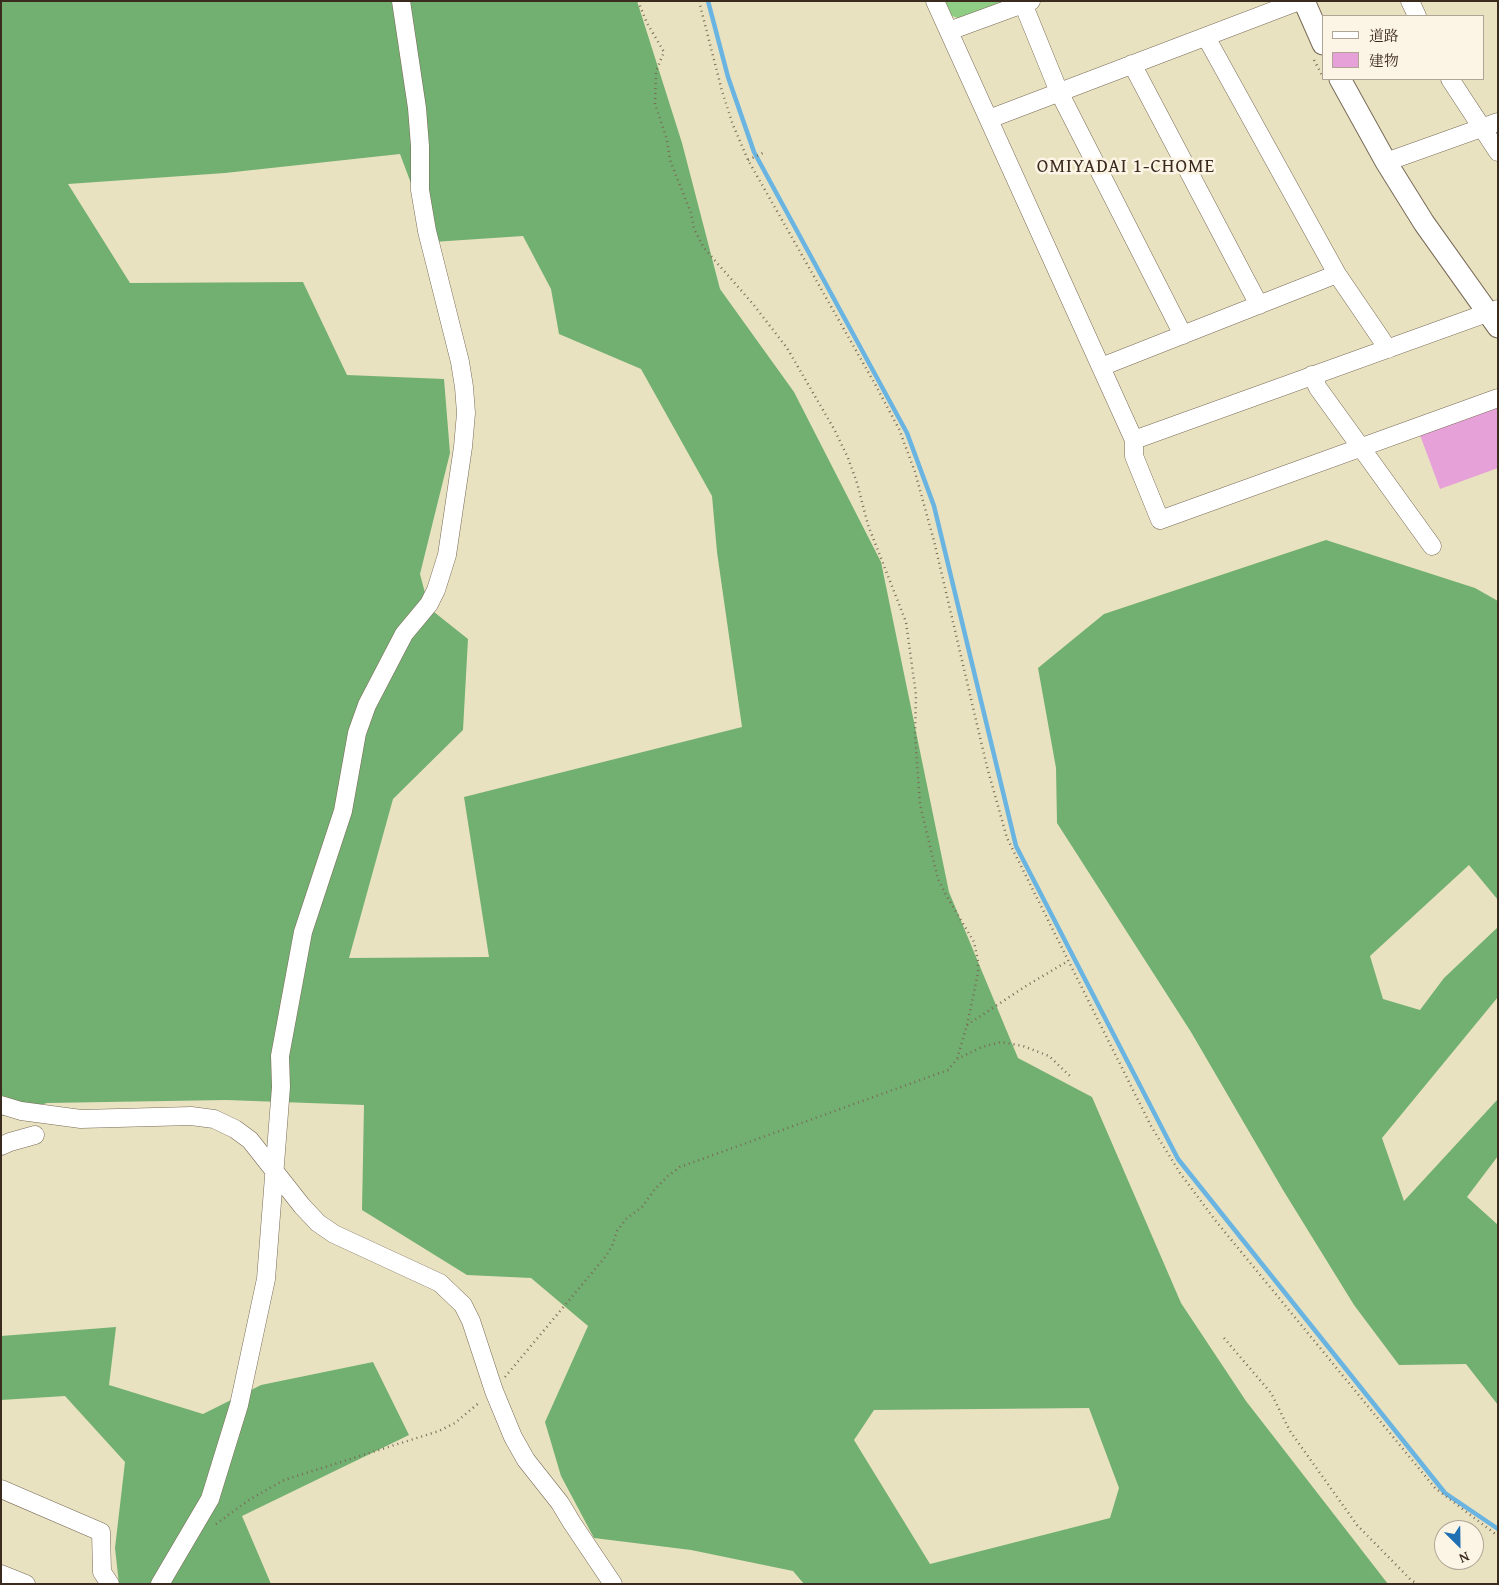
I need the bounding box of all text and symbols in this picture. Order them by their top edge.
legend [1322,15,1484,80]
text: 道路 [1369,25,1399,46]
text: 建物 [1369,50,1399,71]
district label: OMIYADAI 1-CHOME [1035,156,1217,178]
north arrow [1434,1520,1484,1570]
text: N [1456,1547,1473,1569]

